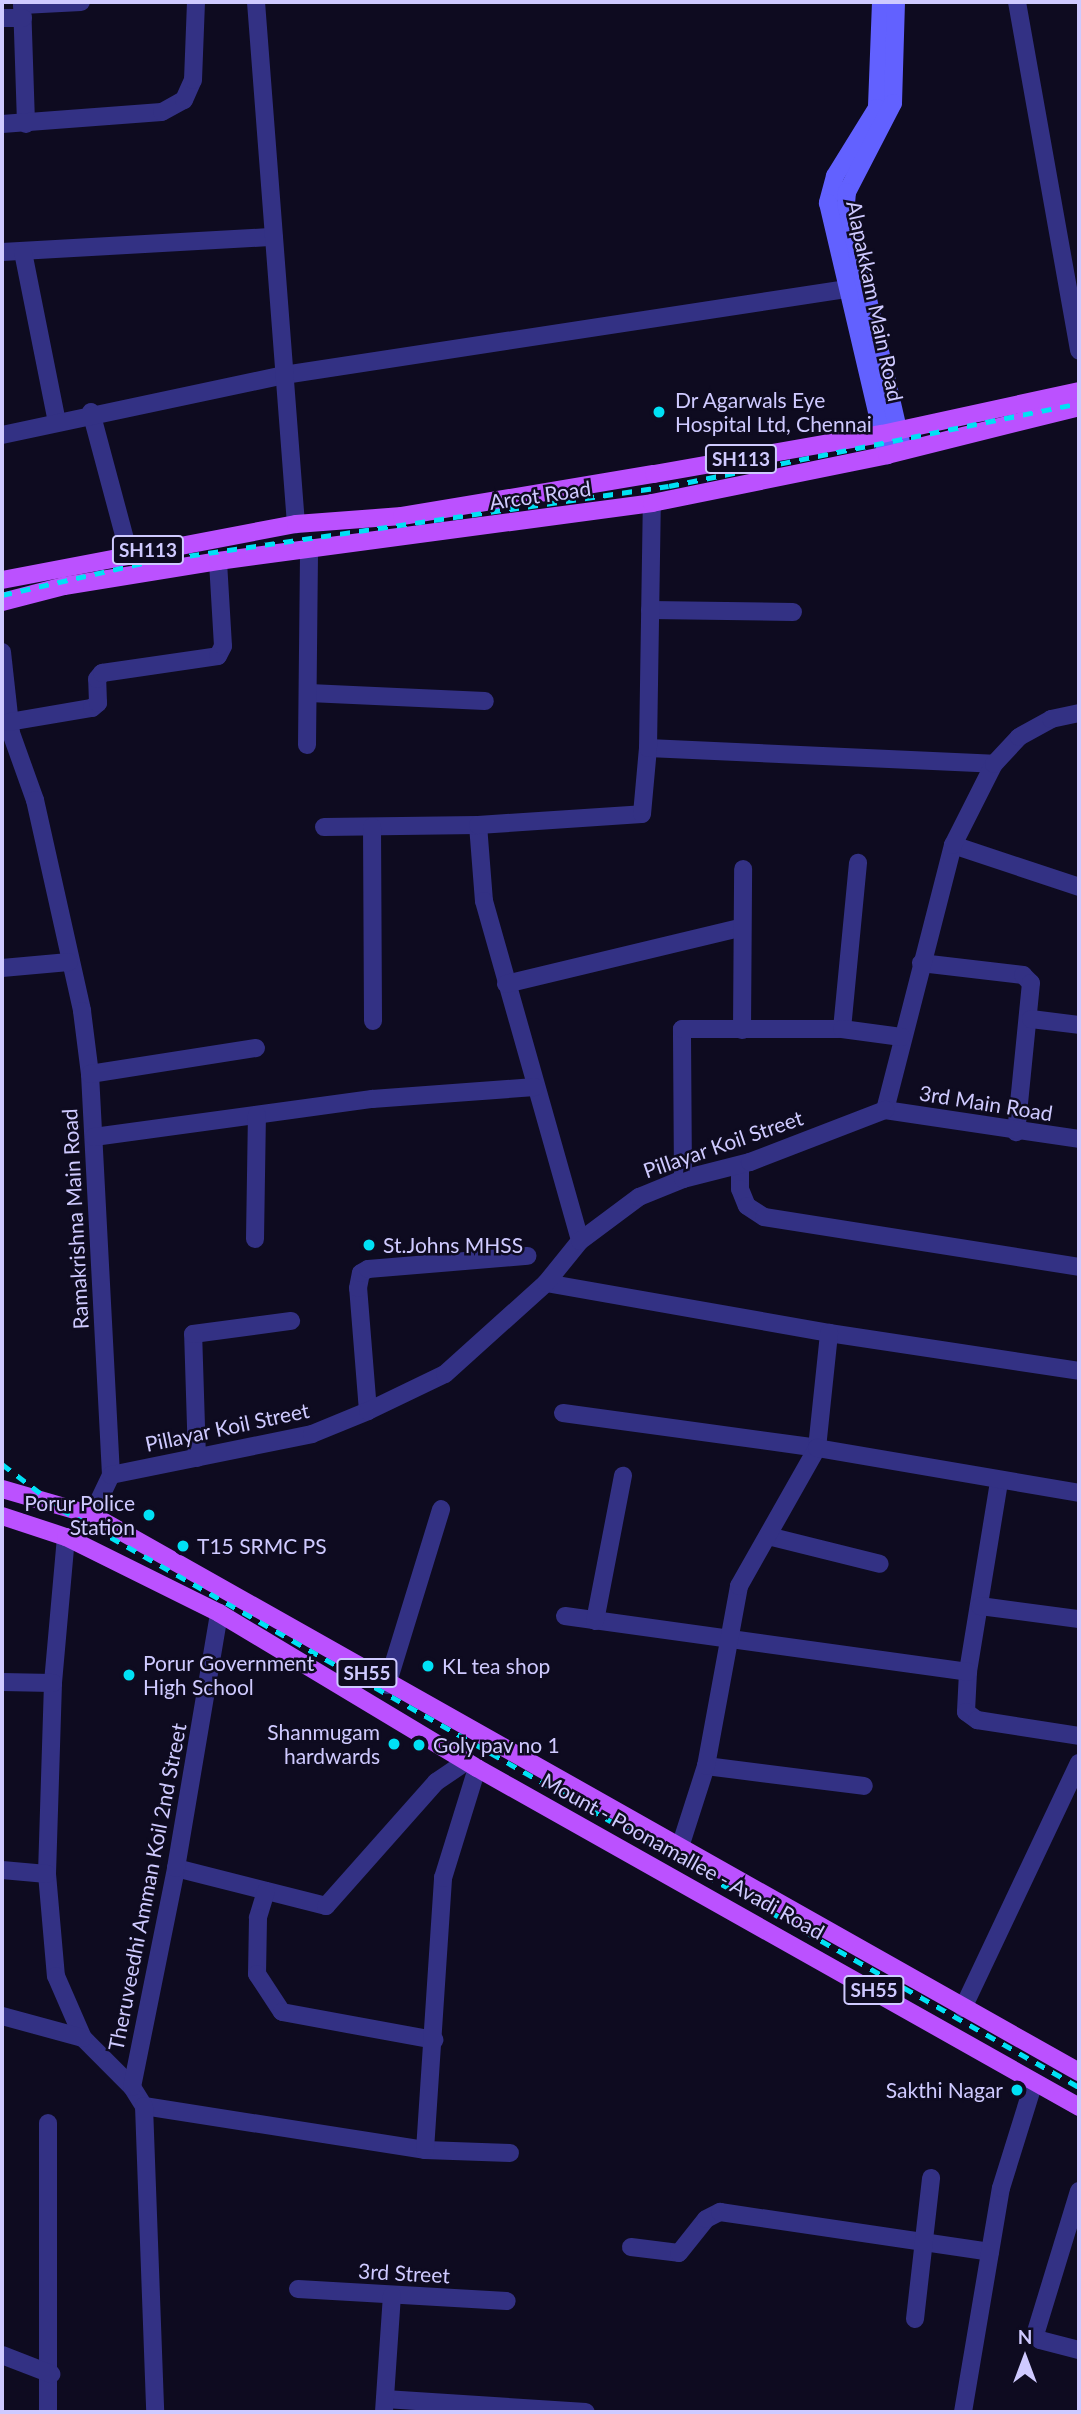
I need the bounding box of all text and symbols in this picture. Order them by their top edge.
street label: Alapakkam Main Road [841,198,909,404]
place label: Dr Agarwals Eye Hospital Ltd, Chennai [675,387,872,437]
marker: Dr Agarwals Eye Hospital Ltd, Chennai [649,402,669,422]
road number: SH113 [704,444,778,474]
street label: Arcot Road [488,475,592,515]
road number: SH113 [111,534,185,566]
street label: 3rd Main Road [917,1080,1055,1126]
street label: Pillayar Koil Street [640,1105,806,1183]
street label: Ramakrishna Main Road [57,1108,93,1330]
place label: St.Johns MHSS [383,1232,523,1258]
marker: St.Johns MHSS [361,1237,377,1253]
street label: Pillayar Koil Street [142,1397,312,1457]
place label: Porur Police Station [24,1490,135,1540]
marker: Porur Police Station [141,1507,157,1523]
place label: T15 SRMC PS [197,1533,327,1559]
marker: T15 SRMC PS [175,1538,191,1554]
place label: Porur Government High School [143,1650,315,1700]
place label: KL tea shop [442,1653,551,1679]
road number: SH55 [336,1658,398,1688]
marker: KL tea shop [420,1658,436,1674]
marker: Porur Government High School [121,1667,137,1683]
place label: Shanmugam hardwards [267,1719,380,1769]
street label: Theruveedhi Amman Koil 2nd Street [103,1721,191,2053]
place label: Goly pav no 1 [433,1732,561,1758]
marker: Shanmugam hardwards [386,1736,402,1752]
marker: Goly pav no 1 [411,1737,427,1753]
street label: Mount - Poonamallee - Avadi Road [537,1767,829,1945]
road number: SH55 [842,1974,906,2006]
place label: Sakthi Nagar [886,2077,1003,2103]
marker: Sakthi Nagar [1009,2082,1025,2098]
street label: 3rd Street [357,2258,451,2288]
north arrow [990,2323,1060,2393]
text: N [1018,2325,1032,2348]

